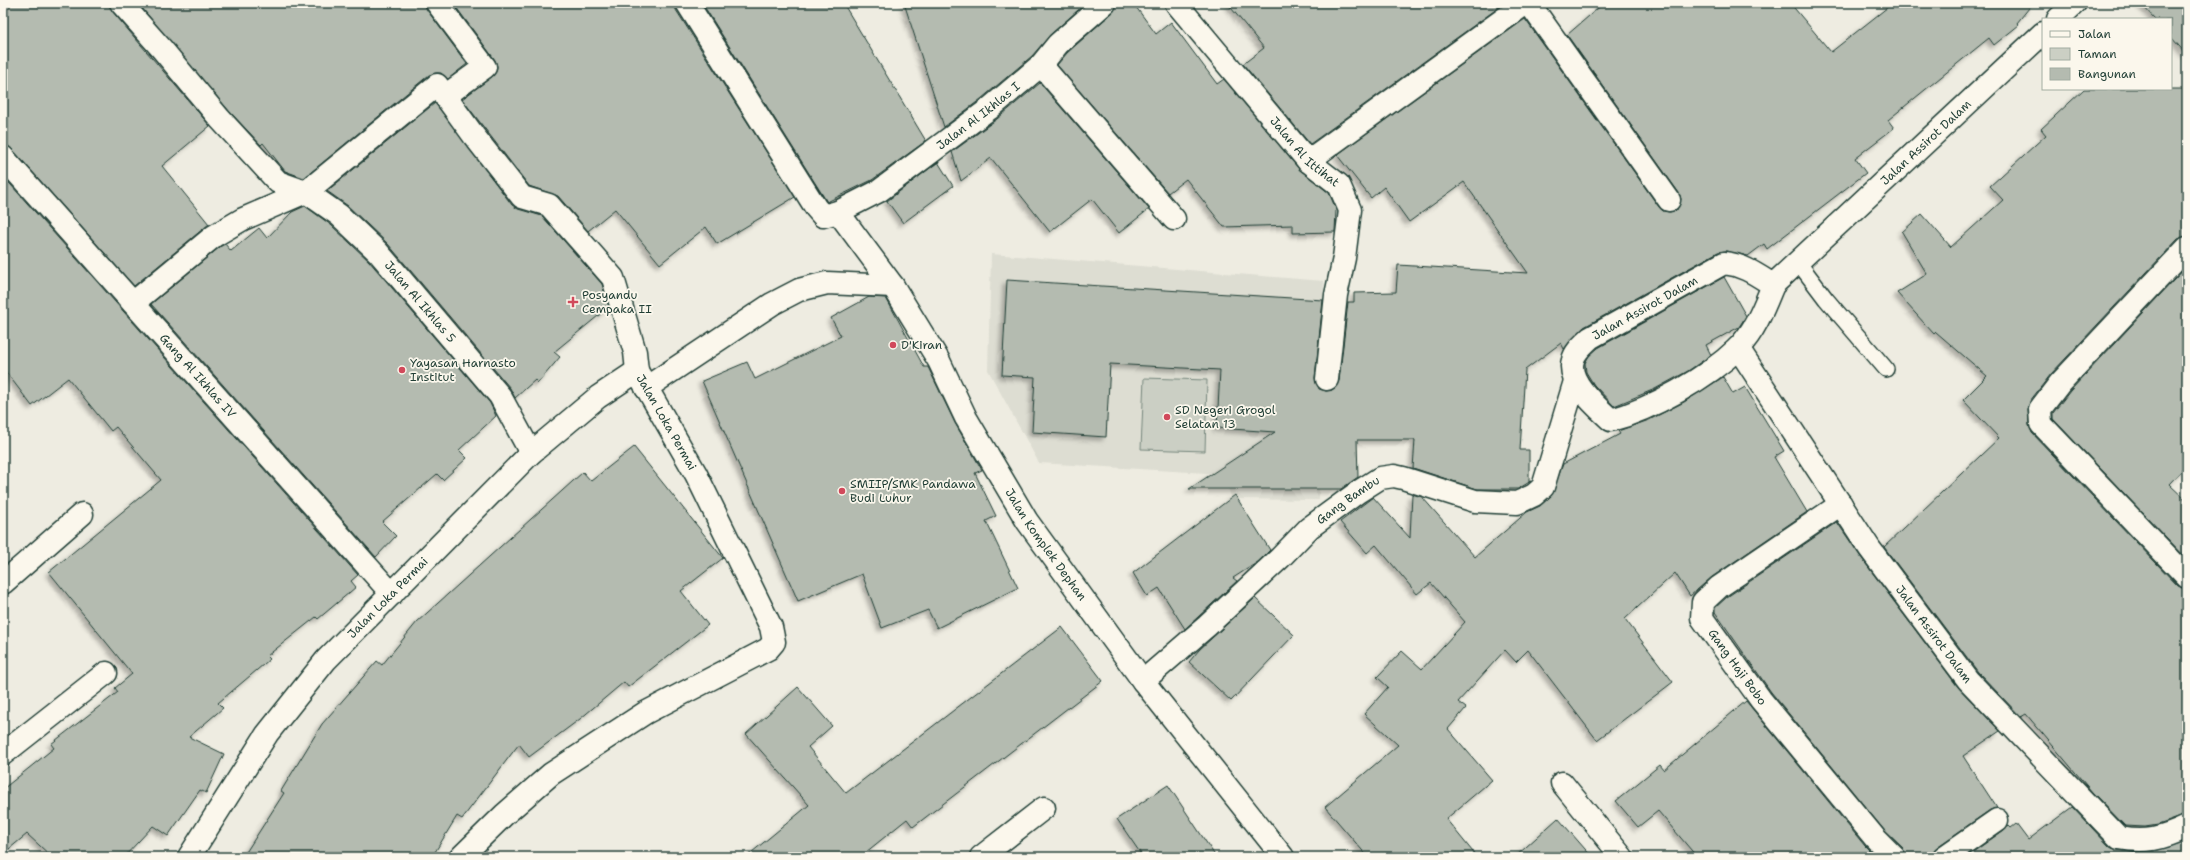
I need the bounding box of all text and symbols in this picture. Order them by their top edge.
legend [2042,18,2172,90]
text: Jalan [2078,26,2111,42]
text: Taman [2078,46,2117,62]
text: Bangunan [2078,66,2136,82]
street label: Jalan Al Ikhlas I [933,78,1024,153]
street label: Jalan Assirot Dalam [1877,96,1974,189]
street label: Jalan Al Ittihat [1266,113,1343,190]
street label: Jalan Al Ikhlas 5 [381,257,459,346]
street label: Jalan Assirot Dalam [1589,272,1701,344]
place label: Posyandu Cempaka II [582,287,652,317]
marker: Posyandu Cempaka II [567,296,579,308]
street label: Gang Al Ikhlas IV [156,330,240,421]
place label: D'Kiran [901,337,942,353]
marker: D'Kiran [888,340,898,350]
place label: Yayasan Harnasto Institut [410,355,516,385]
marker: Yayasan Harnasto Institut [397,365,407,375]
street label: Jalan Loka Permai [633,371,700,473]
place label: SD Negeri Grogol Selatan 13 [1175,402,1276,432]
marker: SD Negeri Grogol Selatan 13 [1162,412,1172,422]
street label: Gang Bambu [1313,472,1383,528]
place label: SMIIP/SMK Pandawa Budi Luhur [850,476,976,506]
street label: Jalan Komplek Dephan [1001,485,1090,604]
marker: SMIIP/SMK Pandawa Budi Luhur [837,486,847,496]
street label: Jalan Loka Permai [344,554,431,642]
street label: Jalan Assirot Dalam [1892,582,1976,686]
street label: Gang Haji Bobo [1704,626,1770,709]

